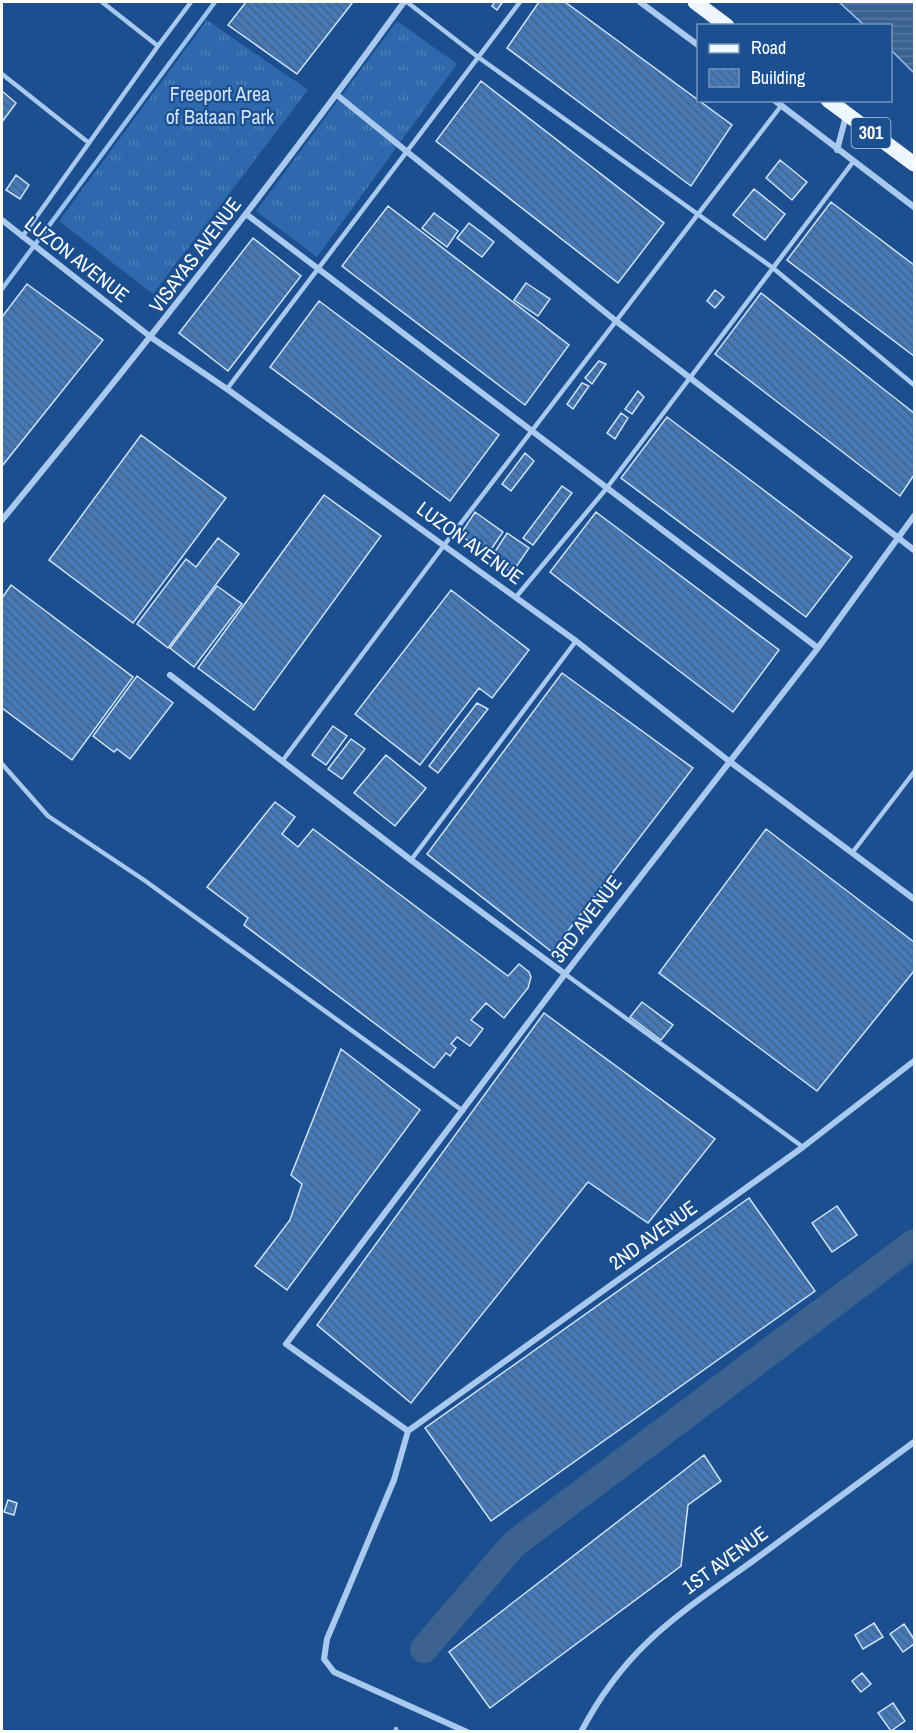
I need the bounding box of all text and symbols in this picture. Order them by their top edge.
legend [697,24,892,102]
text: Road [751,35,786,60]
text: Building [751,65,806,90]
park label: Freeport Area of Bataan Park [166,80,275,130]
road number: 301 [852,118,890,148]
street label: VISAYAS AVENUE [142,192,247,318]
street label: LUZON AVENUE [20,209,135,308]
street label: LUZON AVENUE [412,495,529,590]
street label: 3RD AVENUE [544,870,627,968]
street label: 2ND AVENUE [603,1193,702,1276]
street label: 1ST AVENUE [676,1519,773,1600]

